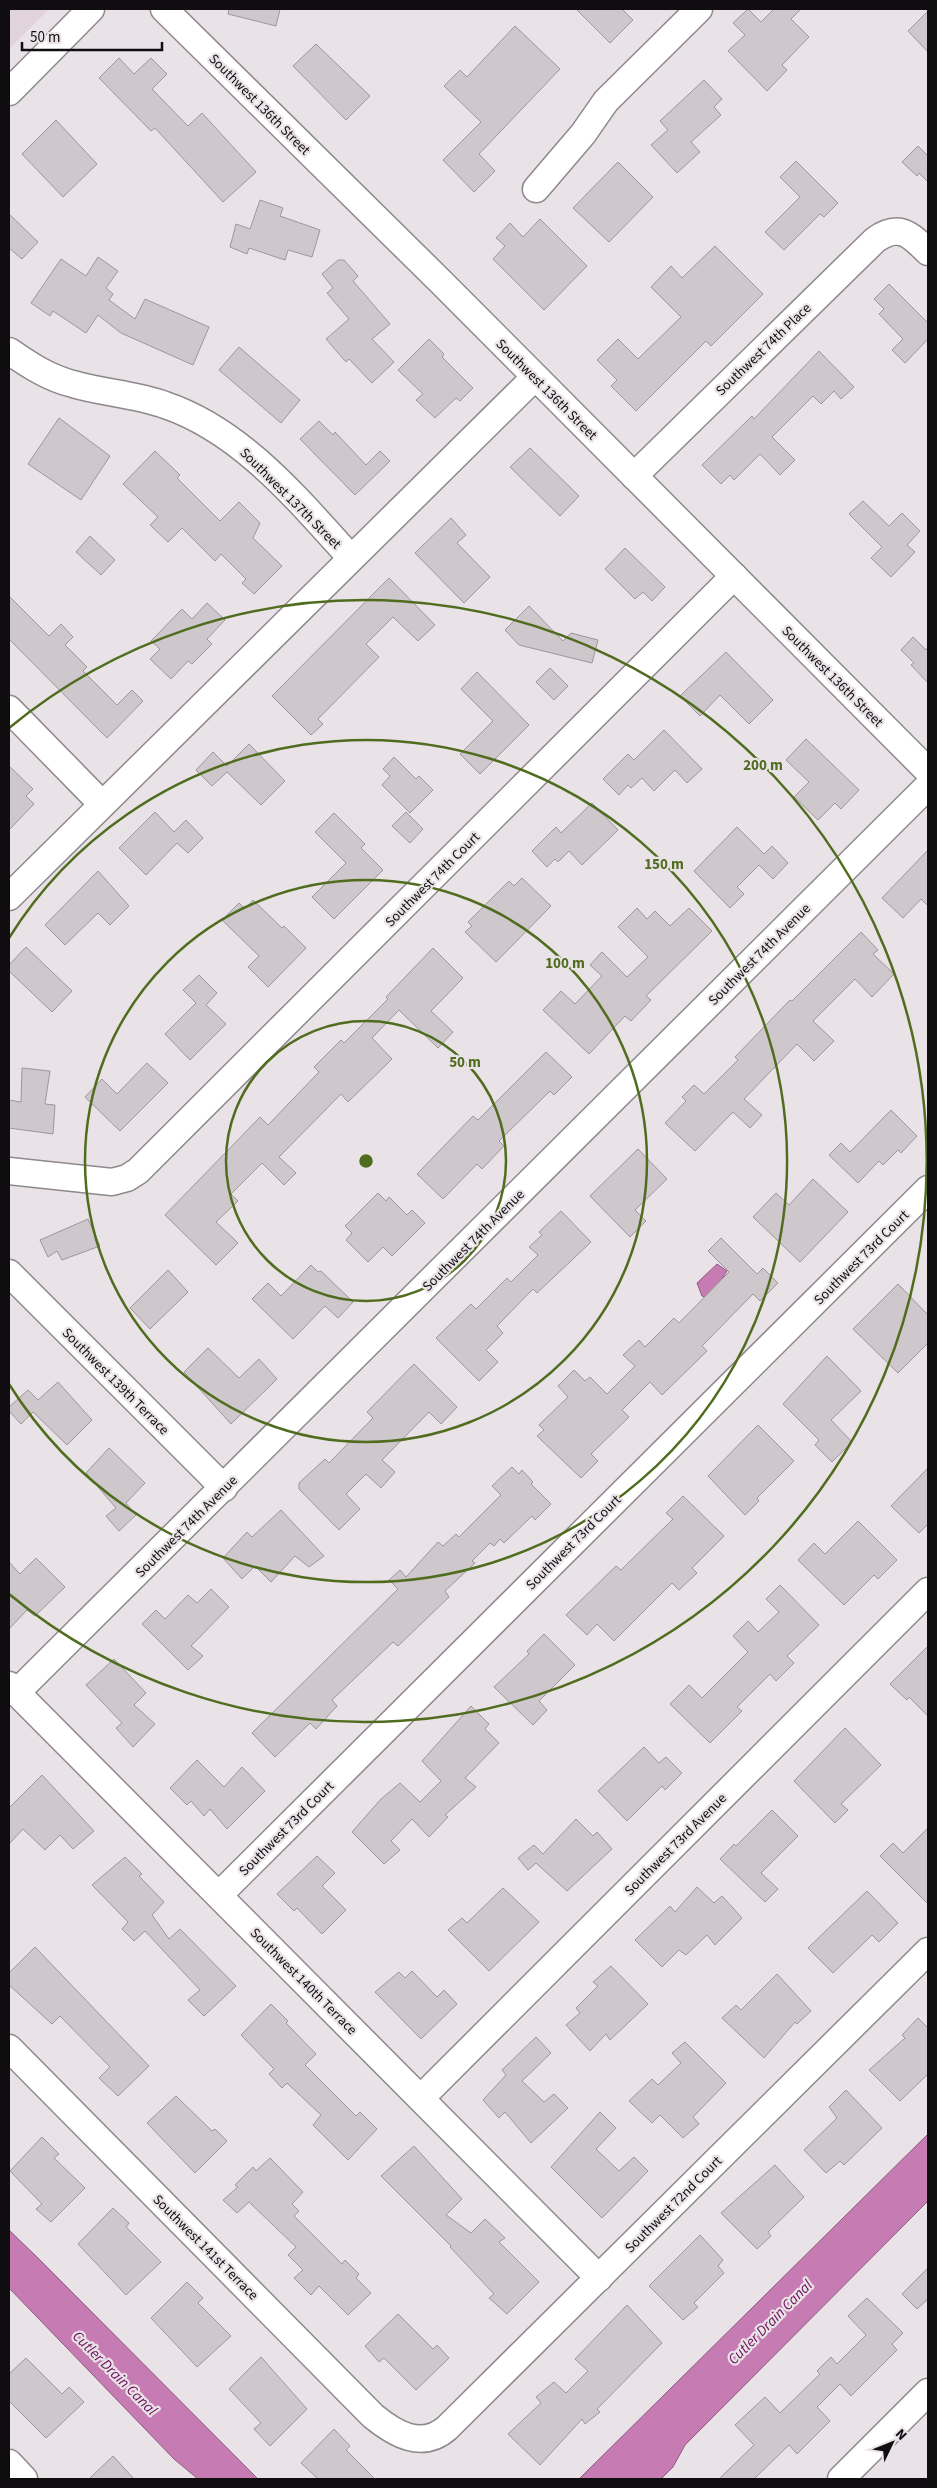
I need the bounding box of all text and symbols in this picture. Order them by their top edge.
scale bar [22,20,162,52]
text: 50 m [30,27,60,48]
street label: Southwest 136th Street [204,49,315,160]
street label: Southwest 74th Place [712,299,816,401]
street label: Southwest 136th Street [491,334,602,445]
street label: Southwest 137th Street [235,443,346,554]
street label: Southwest 136th Street [777,621,888,732]
text: 200 m [743,755,783,776]
street label: Southwest 74th Court [381,828,485,932]
text: 150 m [644,854,684,875]
street label: Southwest 74th Avenue [704,899,815,1010]
text: 100 m [545,953,585,974]
text: 50 m [449,1052,481,1073]
centre of rings [357,1152,375,1170]
street label: Southwest 74th Avenue [418,1185,529,1296]
street label: Southwest 73rd Court [810,1206,914,1310]
street label: Southwest 139th Terrace [57,1324,173,1440]
street label: Southwest 74th Avenue [131,1471,242,1582]
street label: Southwest 73rd Court [522,1491,626,1595]
street label: Southwest 73rd Court [235,1777,339,1881]
street label: Southwest 73rd Avenue [620,1789,731,1900]
street label: Southwest 140th Terrace [245,1924,361,2040]
street label: Southwest 72nd Court [621,2151,727,2258]
street label: Southwest 141st Terrace [148,2190,263,2305]
water label: Cutler Drain Canal [723,2275,818,2369]
water label: Cutler Drain Canal [68,2326,162,2421]
north arrow [867,2418,917,2468]
text: N [890,2425,911,2445]

